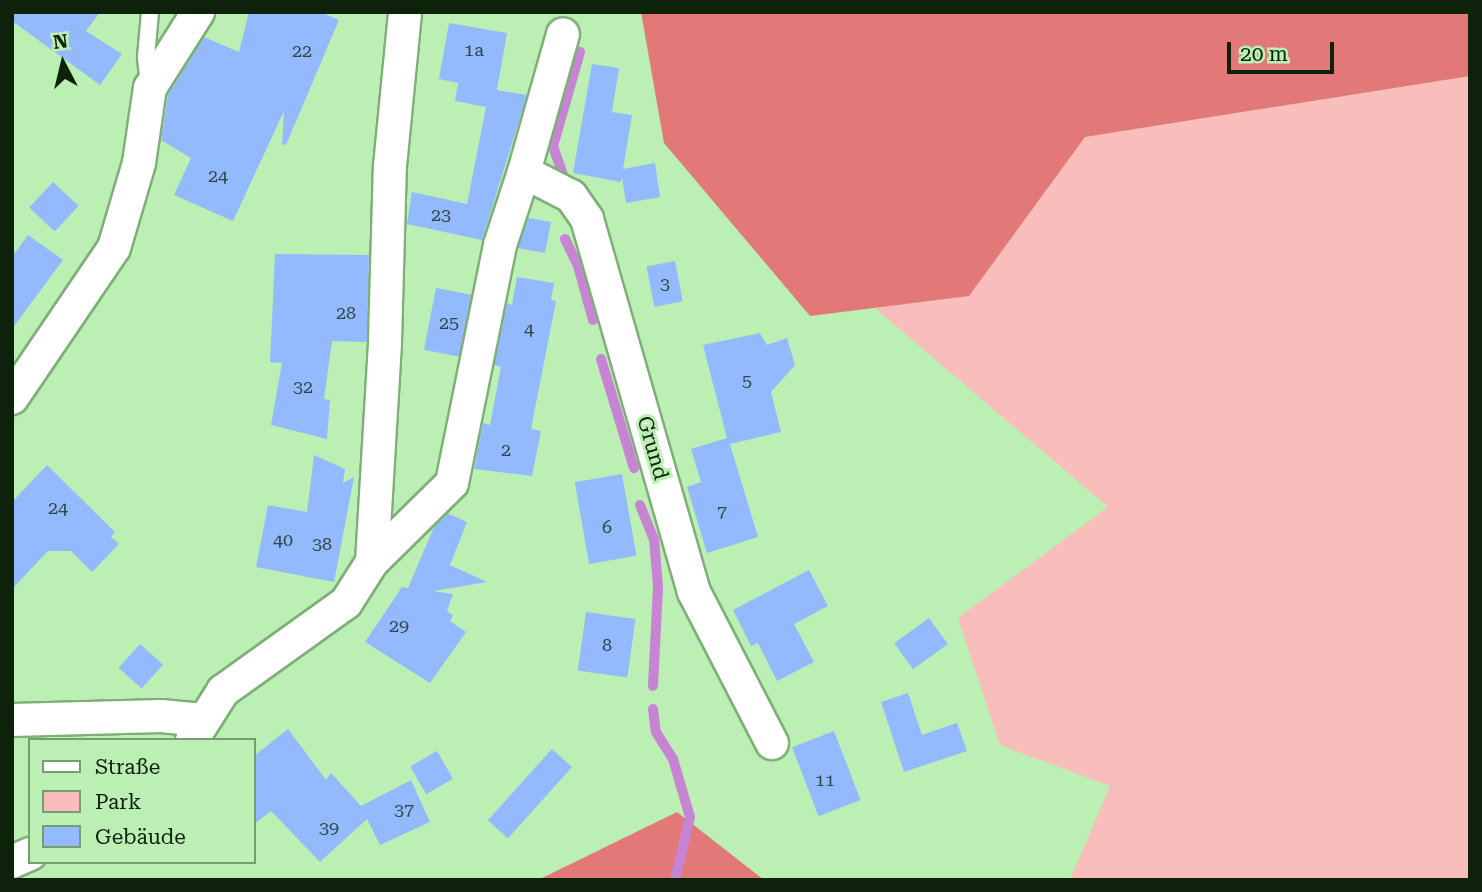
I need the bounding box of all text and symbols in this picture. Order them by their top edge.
north arrow [28,28,98,98]
scale bar [1230,28,1337,72]
text: N [52,29,69,54]
house number: 1a [464,39,484,61]
house number: 22 [292,40,312,62]
text: 20 m [1240,42,1288,66]
house number: 24 [208,165,228,187]
house number: 23 [431,204,451,226]
house number: 3 [660,273,670,295]
house number: 28 [336,302,356,324]
house number: 25 [439,312,459,334]
house number: 4 [524,318,534,340]
house number: 5 [742,370,752,392]
house number: 32 [293,376,313,398]
street label: Grund [632,413,674,483]
house number: 2 [501,439,511,461]
house number: 24 [48,497,68,519]
house number: 7 [717,501,727,523]
house number: 6 [602,516,612,538]
house number: 40 [273,529,293,551]
house number: 38 [312,533,332,555]
house number: 29 [389,615,409,637]
house number: 8 [602,634,612,656]
legend [28,738,256,864]
text: Straße [95,755,160,779]
house number: 11 [815,769,835,791]
text: Park [95,790,141,814]
house number: 37 [394,799,414,821]
house number: 39 [319,817,339,839]
text: Gebäude [95,825,186,849]

